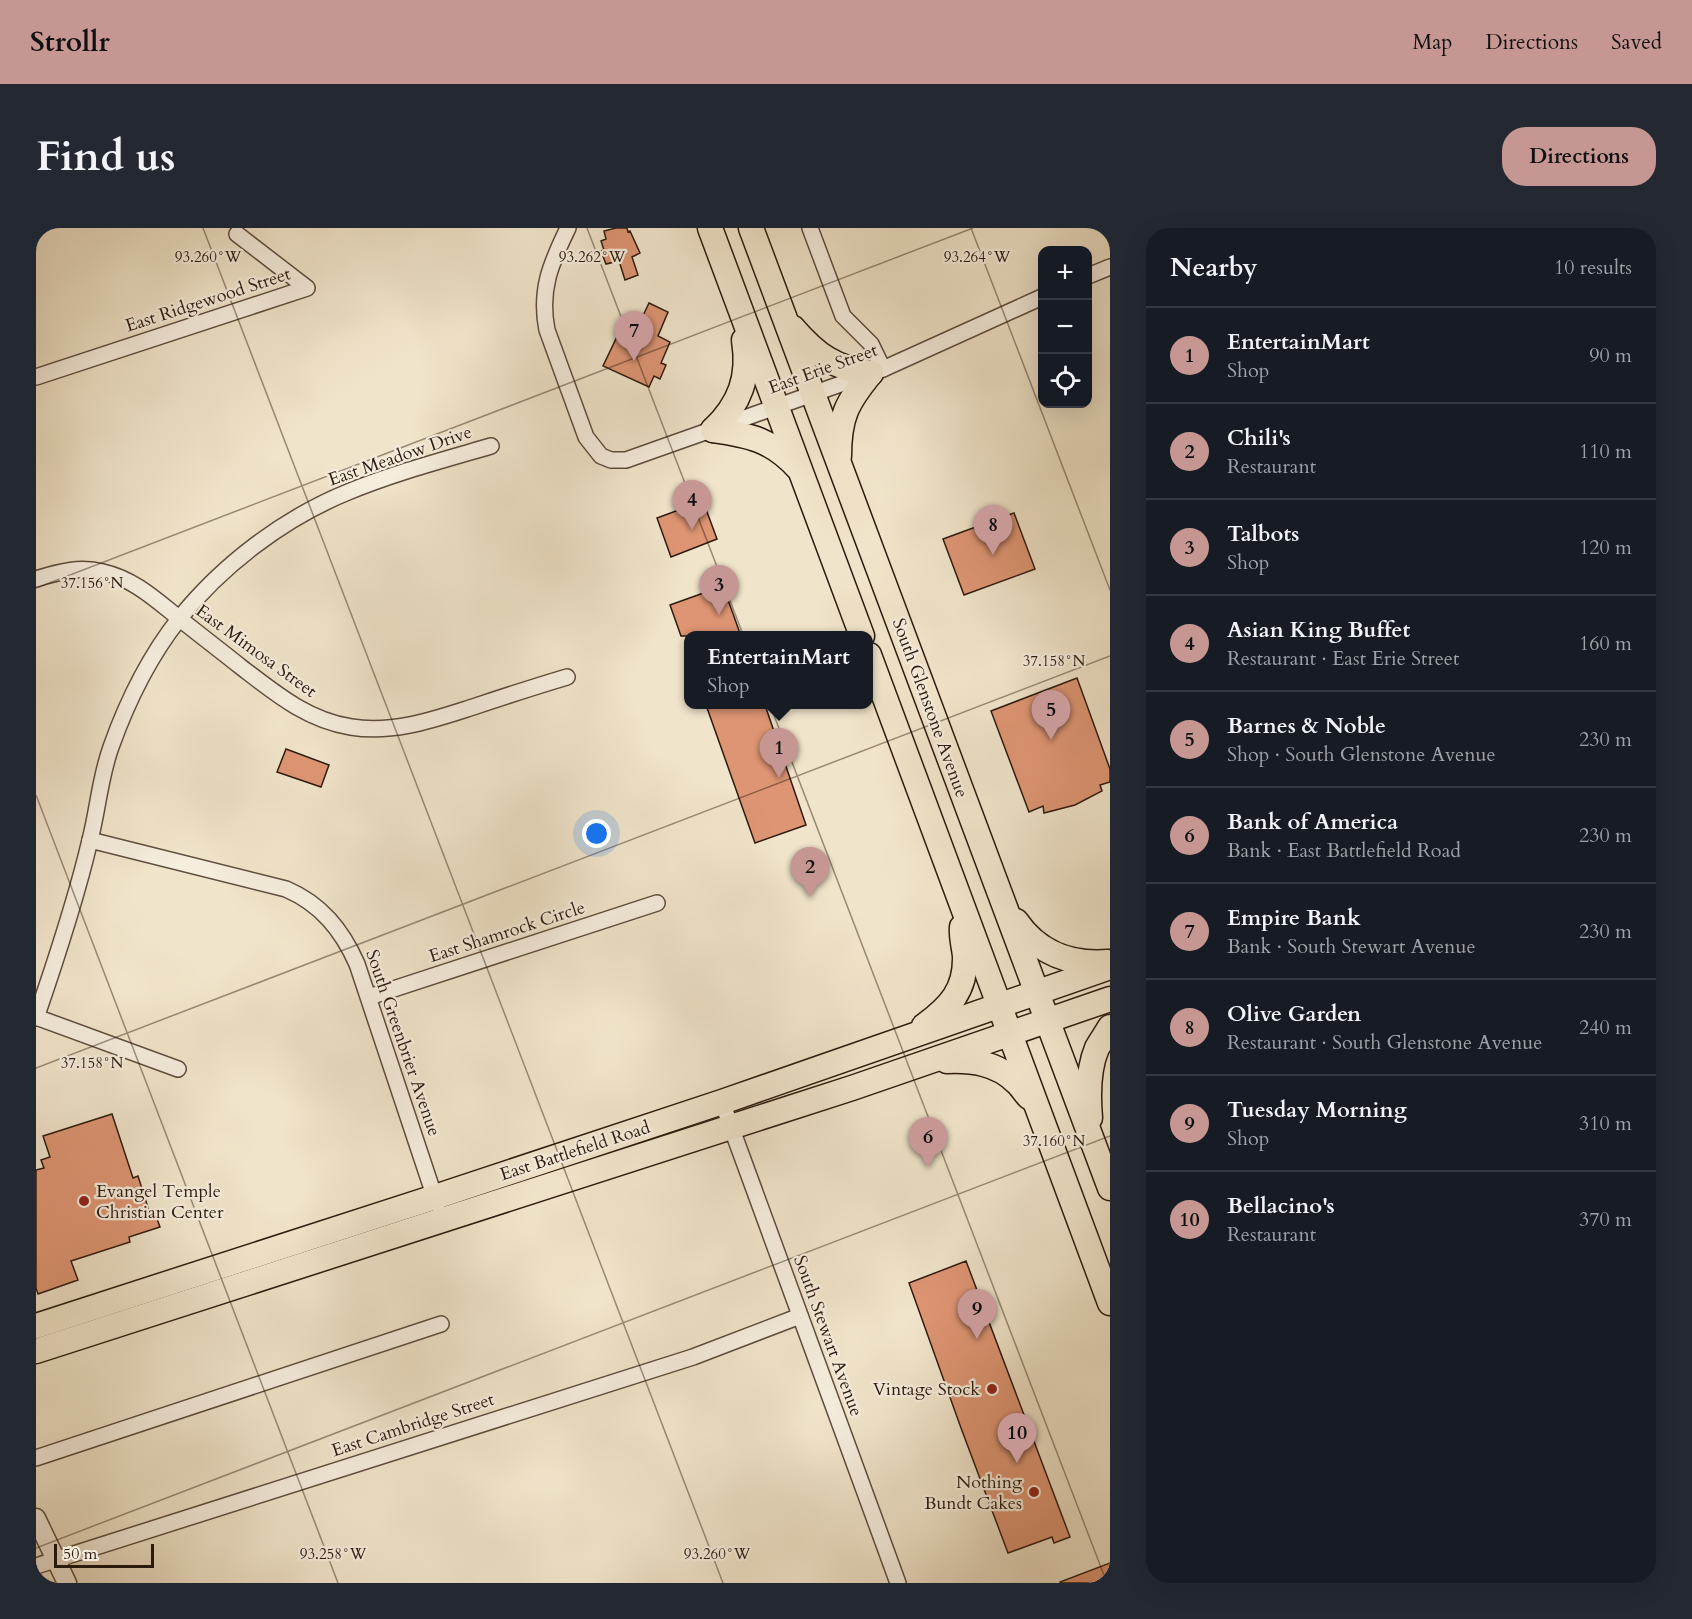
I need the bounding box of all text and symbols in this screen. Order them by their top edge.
text: Strollr [30,23,110,61]
text: Map [1412,28,1452,57]
text: Directions [1485,28,1578,57]
text: Saved [1611,28,1662,57]
button: Directions [1502,127,1656,186]
text: Find us [36,128,176,185]
map controls [1038,246,1092,408]
button: + [1038,246,1092,300]
text: 93.260°W [175,247,242,267]
text: 93.262°W [559,247,626,267]
text: 93.264°W [944,247,1011,267]
text: Nearby [1170,250,1258,285]
text: 10 results [1554,254,1632,281]
street label: East Ridgewood Street [122,261,294,339]
button: − [1038,300,1092,354]
pin: 7 [614,312,654,361]
text: EntertainMart [1227,327,1370,357]
street label: East Erie Street [765,338,881,400]
text: 1 [1184,342,1195,369]
text: 90 m [1589,342,1632,369]
button: locate [1038,354,1092,408]
text: Shop [1227,357,1269,384]
street label: East Meadow Drive [325,420,475,492]
text: Chili's [1227,423,1291,453]
text: 2 [1184,438,1195,465]
text: 110 m [1579,438,1632,465]
text: Restaurant [1227,453,1316,480]
pin: 4 [672,480,712,530]
pin: 8 [974,506,1012,555]
text: Talbots [1227,519,1299,549]
text: 3 [1184,534,1195,561]
text: 120 m [1579,534,1632,561]
text: Shop [1227,549,1269,576]
pin: 3 [700,566,738,615]
text: 37.156°N [61,573,124,593]
street label: East Mimosa Street [190,598,322,704]
street label: South Glenstone Avenue [886,615,974,801]
text: Asian King Buffet [1227,615,1410,645]
text: 4 [1184,630,1195,657]
text: 160 m [1579,630,1632,657]
popup [684,631,873,709]
text: EntertainMart [707,642,850,672]
text: Restaurant · East Erie Street [1227,645,1459,672]
text: 37.158°N [1023,651,1086,671]
text: Shop [707,672,750,699]
pin: 5 [1032,690,1070,740]
text: Barnes & Noble [1227,711,1386,741]
text: 5 [1184,726,1195,753]
text: 230 m [1579,726,1632,753]
pin: 1 [760,728,798,778]
text: Shop · South Glenstone Avenue [1227,741,1496,768]
text: Bank of America [1227,807,1398,837]
your location [582,819,611,848]
text: 6 [1184,822,1195,849]
text: 230 m [1579,822,1632,849]
text: Bank · East Battlefield Road [1227,837,1461,864]
pin: 2 [790,848,830,897]
street label: East Shamrock Circle [426,895,588,969]
text: Empire Bank [1227,903,1361,933]
text: 7 [1184,918,1195,945]
text: 230 m [1579,918,1632,945]
text: Bank · South Stewart Avenue [1227,933,1476,960]
street label: South Greenbrier Avenue [359,946,447,1140]
text: Olive Garden [1227,999,1361,1029]
text: 8 [1184,1014,1195,1041]
text: 240 m [1579,1014,1632,1041]
text: Restaurant · South Glenstone Avenue [1227,1029,1542,1056]
text: 37.158°N [61,1053,124,1073]
text: Tuesday Morning [1227,1095,1407,1125]
text: 9 [1184,1110,1195,1137]
text: 310 m [1579,1110,1632,1137]
street label: East Battlefield Road [497,1115,654,1187]
pin: 6 [908,1118,948,1167]
text: Shop [1227,1125,1269,1152]
text: 37.160°N [1023,1131,1086,1151]
place label: Evangel Temple Christian Center [96,1179,224,1225]
text: Bellacino's [1227,1191,1335,1221]
marker: Evangel Temple Christian Center [77,1194,91,1208]
text: 10 [1179,1206,1200,1233]
text: 370 m [1579,1206,1632,1233]
text: Restaurant [1227,1221,1316,1248]
street label: South Stewart Avenue [787,1252,869,1420]
pin: 9 [958,1290,996,1339]
place label: Vintage Stock [873,1377,980,1402]
marker: Vintage Stock [985,1382,999,1396]
street label: East Cambridge Street [329,1387,498,1463]
pin: 10 [998,1414,1036,1463]
place label: Nothing Bundt Cakes [924,1470,1023,1516]
marker: Nothing Bundt Cakes [1027,1485,1041,1499]
scale bar [54,1541,154,1568]
text: 50 m [63,1543,97,1565]
text: 93.258°W [300,1544,367,1564]
text: 93.260°W [684,1544,751,1564]

